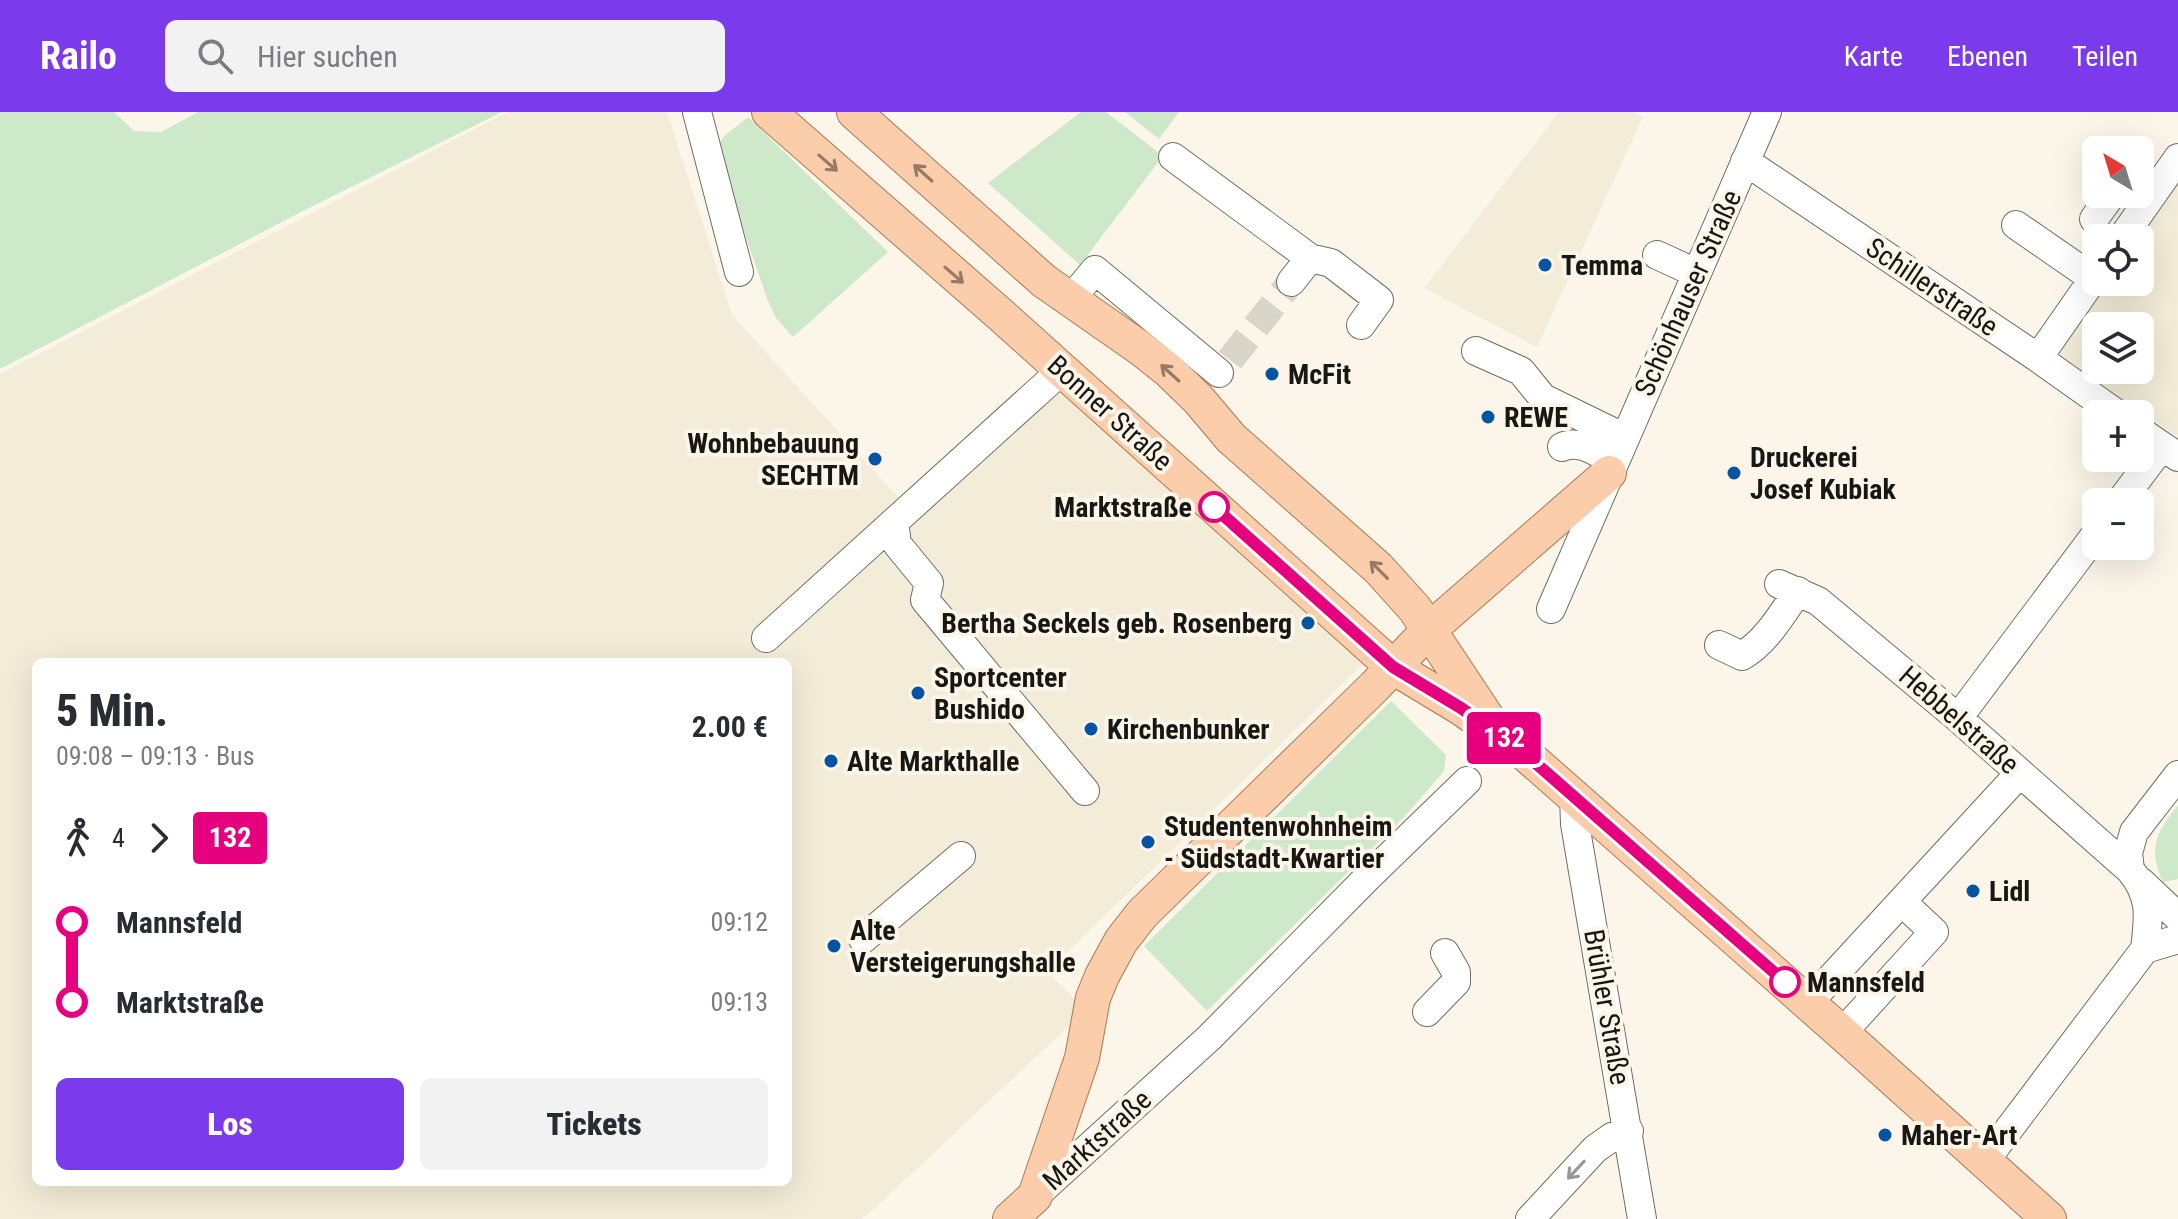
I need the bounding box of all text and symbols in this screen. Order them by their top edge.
search box [165,20,725,92]
text: Railo [40,34,117,78]
icon: search [193,34,237,78]
text: Hier suchen [257,39,398,74]
text: Karte [1844,40,1903,73]
text: Ebenen [1947,40,2028,73]
text: Teilen [2072,40,2138,73]
north arrow [2082,136,2154,208]
map controls [2082,136,2154,560]
one-way arrow [817,154,837,172]
one-way arrow [913,164,933,183]
street label: Schönhauser Straße [1628,185,1748,401]
button: locate [2082,224,2154,296]
street label: Schillerstraße [1860,231,2004,343]
place label: Temma [1561,249,1643,282]
marker: Temma [1536,256,1554,274]
one-way arrow [944,265,964,283]
button: layers [2082,312,2154,384]
street label: Bonner Straße [1041,348,1179,478]
place label: McFit [1288,358,1351,391]
one-way arrow [1160,363,1180,382]
marker: McFit [1263,365,1281,383]
button: + [2082,400,2154,472]
place label: REWE [1504,401,1568,434]
marker: REWE [1479,408,1497,426]
place label: Wohnbebauung SECHTM [687,427,859,492]
place label: Druckerei Josef Kubiak [1750,441,1896,506]
marker: Wohnbebauung SECHTM [866,450,884,468]
marker: Druckerei Josef Kubiak [1725,464,1743,482]
button: − [2082,488,2154,560]
place label: Marktstraße [1054,491,1192,524]
marker: Marktstraße [1199,492,1229,522]
one-way arrow [1370,561,1389,580]
place label: Bertha Seckels geb. Rosenberg [941,607,1292,640]
marker: Bertha Seckels geb. Rosenberg [1299,614,1317,632]
street label: Hebbelstraße [1892,659,2026,781]
place label: Sportcenter Bushido [934,661,1067,726]
marker: Sportcenter Bushido [909,684,927,702]
text: 5 Min. [56,685,168,737]
text: 2.00 € [692,709,768,744]
line badge: 132 [1458,712,1550,764]
place label: Kirchenbunker [1107,713,1270,746]
marker: Kirchenbunker [1082,720,1100,738]
text: 132 [1483,721,1525,754]
text: 09:08 – 09:13 · Bus [56,741,255,771]
place label: Alte Markthalle [847,745,1019,778]
marker: Alte Markthalle [822,752,840,770]
place label: Studentenwohnheim - Südstadt-Kwartier [1164,810,1393,875]
icon: walk [56,816,100,860]
icon: forward [137,816,181,860]
text: 132 [209,821,251,854]
text: 4 [112,823,125,853]
marker: Studentenwohnheim - Südstadt-Kwartier [1139,833,1157,851]
place label: Lidl [1989,875,2030,908]
marker: Lidl [1964,882,1982,900]
text: Mannsfeld [116,905,242,940]
text: 09:12 [711,907,768,937]
place label: Alte Versteigerungshalle [850,914,1076,979]
street label: Brühler Straße [1577,927,1637,1087]
marker: Alte Versteigerungshalle [825,937,843,955]
place label: Mannsfeld [1807,966,1925,999]
marker: Mannsfeld [1770,967,1800,997]
text: Marktstraße [116,985,264,1020]
text: 09:13 [711,987,768,1017]
button: Los [56,1078,404,1170]
button: Tickets [420,1078,768,1170]
street label: Marktstraße [1036,1083,1158,1197]
place label: Maher-Art [1901,1119,2017,1152]
marker: Maher-Art [1876,1126,1894,1144]
one-way arrow [1566,1160,1585,1180]

